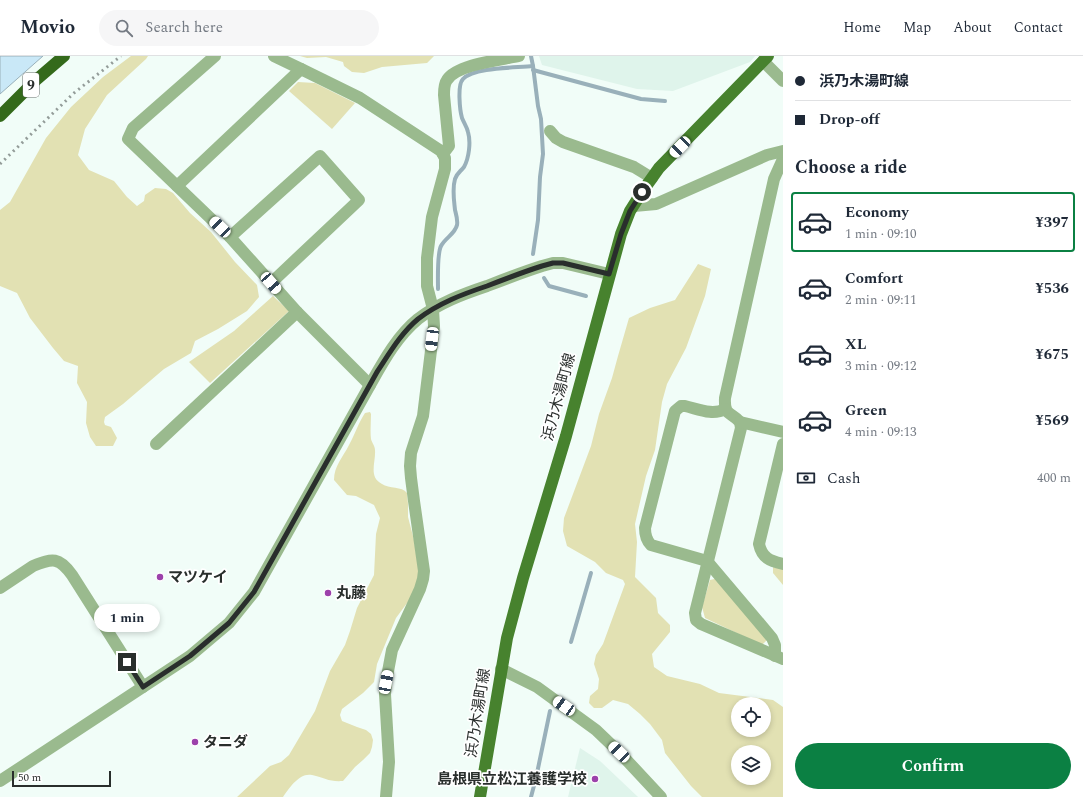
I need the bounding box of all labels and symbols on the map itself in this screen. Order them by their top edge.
road number: 9 [23,73,39,97]
car [667,134,693,160]
route start [633,183,651,201]
car [207,214,233,240]
car [259,270,283,296]
car [425,326,439,352]
street label: 浜乃木湯町線 [536,351,582,443]
place label: マツケイ [168,566,228,589]
marker: マツケイ [155,572,165,582]
place label: 丸藤 [336,582,366,605]
marker: 丸藤 [323,588,333,598]
callout: 1 min [94,604,160,632]
route end [118,653,136,671]
street label: 浜乃木湯町線 [460,667,496,759]
car [378,669,394,695]
car [551,694,577,718]
place label: タニダ [203,731,248,754]
marker: タニダ [190,737,200,747]
car [606,739,632,765]
place label: 島根県立松江養護学校 [437,768,587,791]
scale bar [12,769,111,788]
marker: 島根県立松江養護学校 [590,774,600,784]

